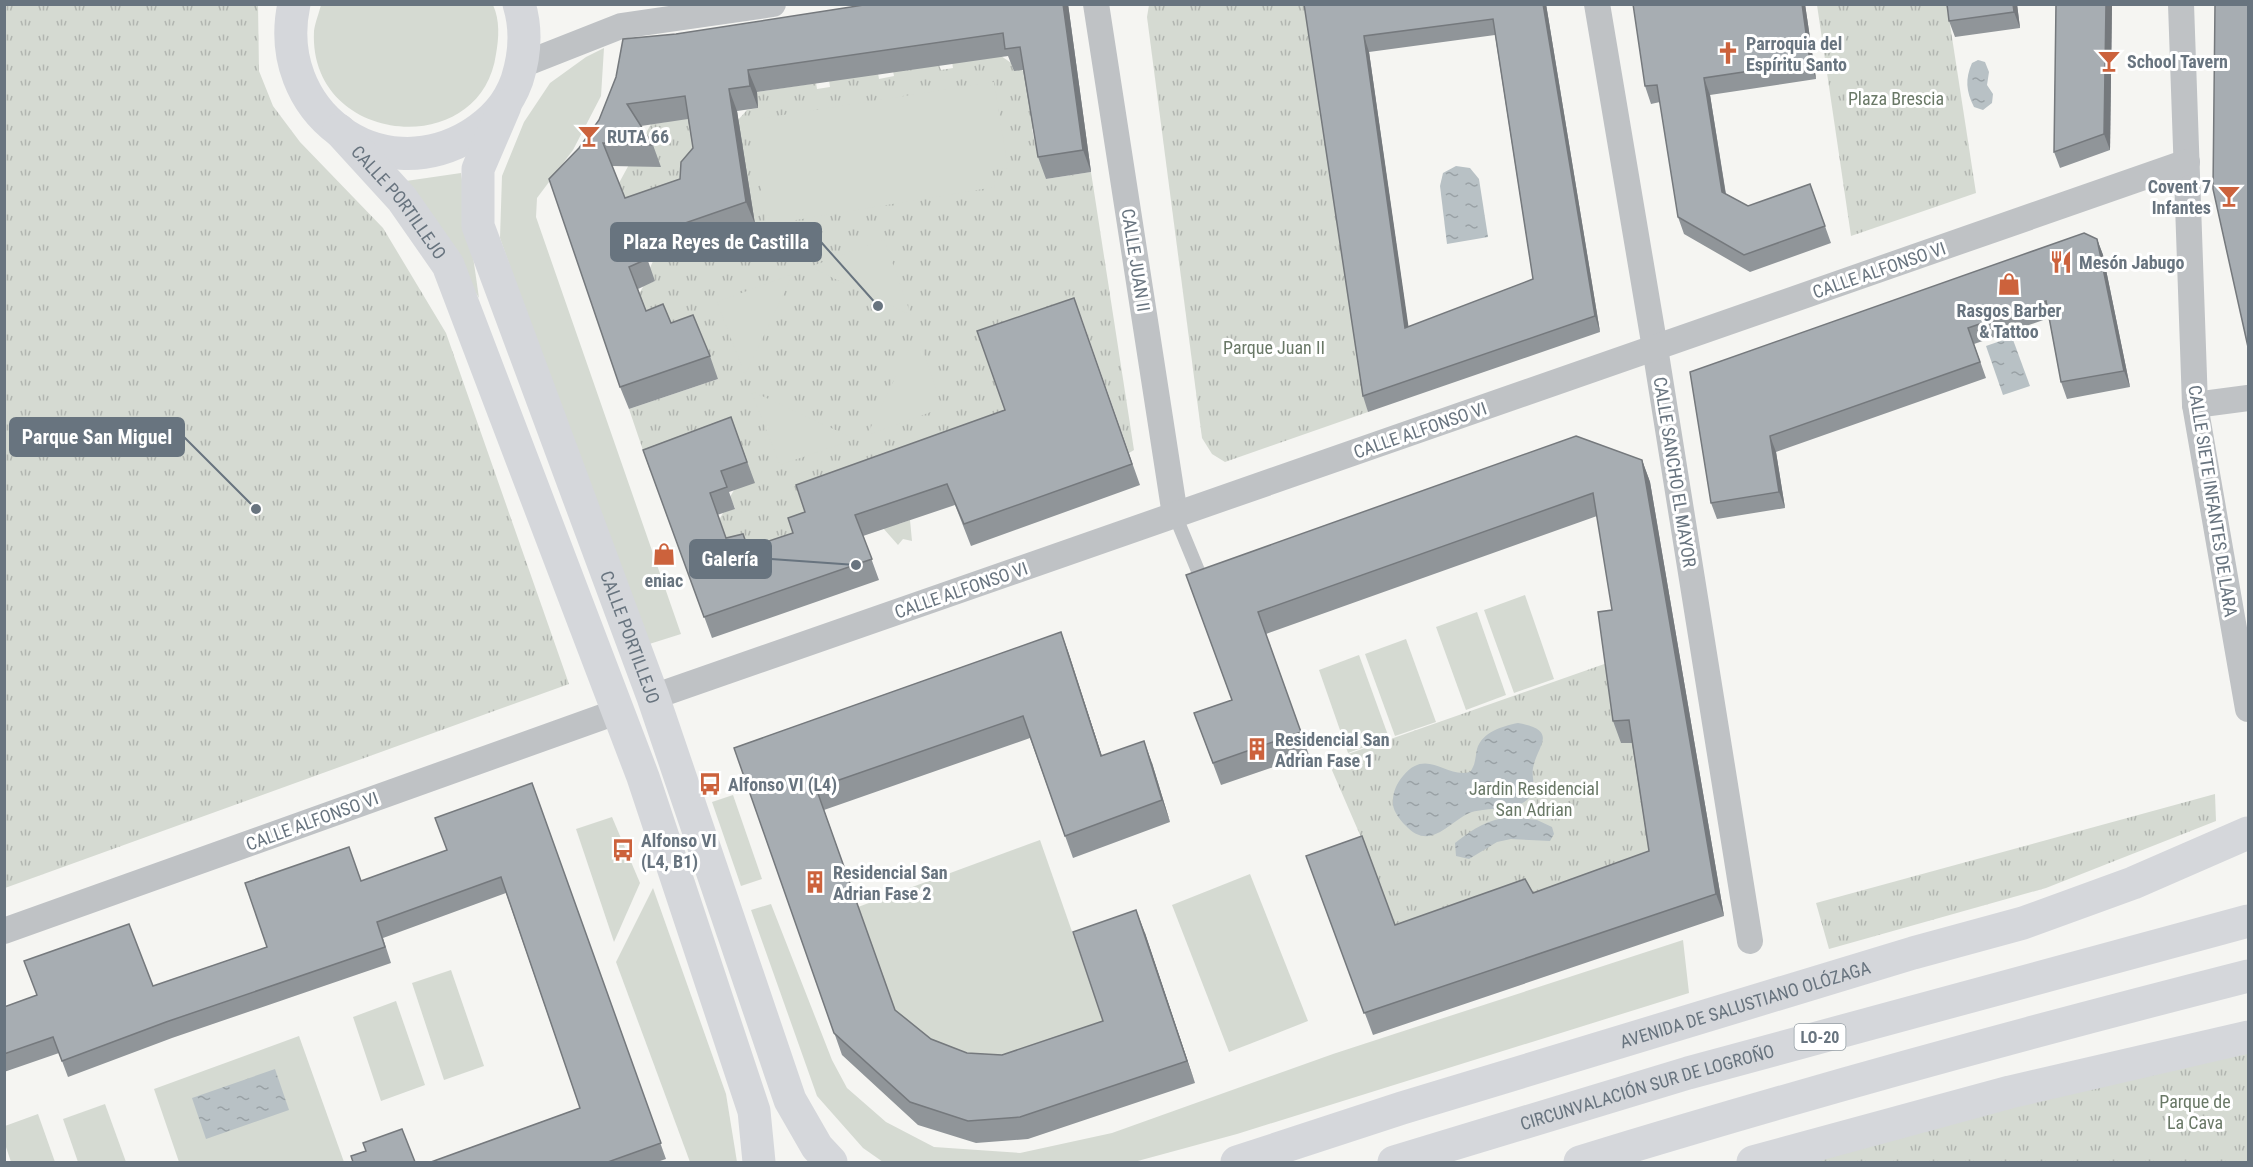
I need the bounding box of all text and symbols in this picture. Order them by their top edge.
place label: Parroquia del Espíritu Santo [1746,33,1847,75]
church icon: Parroquia del Espíritu Santo [1715,40,1741,66]
bar icon: School Tavern [2096,48,2122,74]
place label: School Tavern [2127,51,2228,72]
park label: Plaza Brescia [1848,88,1944,109]
bar icon: RUTA 66 [576,123,602,149]
place label: RUTA 66 [607,126,669,147]
street label: CALLE PORTILLEJO [347,141,451,263]
place label: Covent 7 Infantes [2148,176,2211,218]
bar icon: Covent 7 Infantes [2216,183,2242,209]
street label: CALLE JUAN II [1117,207,1155,313]
callout: Plaza Reyes de Castilla [611,223,821,261]
text: Plaza Reyes de Castilla [623,230,809,254]
street label: CALLE ALFONSO VI [1810,237,1948,303]
restaurant icon: Mesón Jabugo [2048,249,2074,275]
place label: Mesón Jabugo [2079,252,2185,273]
shop icon: Rasgos Barber & Tattoo [1996,271,2022,297]
place label: Rasgos Barber & Tattoo [1957,300,2062,342]
park label: Parque Juan II [1223,337,1325,358]
street label: CALLE SANCHO EL MAYOR [1650,375,1700,569]
street label: CALLE SIETE INFANTES DE LARA [2184,384,2242,619]
street label: CALLE ALFONSO VI [1351,397,1489,463]
callout: Parque San Miguel [10,418,184,456]
text: Parque San Miguel [22,425,172,449]
callout: Galería [690,540,771,578]
shop icon: eniac [651,541,677,567]
text: Galería [701,547,759,571]
street label: CALLE ALFONSO VI [892,557,1030,623]
street label: CALLE PORTILLEJO [596,568,665,706]
place label: eniac [645,570,683,591]
place label: Residencial San Adrian Fase 1 [1275,729,1390,771]
building icon: Residencial San Adrian Fase 1 [1244,736,1270,762]
bus stop icon: Alfonso VI (L4) [697,771,723,797]
place label: Alfonso VI (L4) [728,774,837,796]
park label: Jardin Residencial San Adrian [1469,778,1599,820]
street label: CALLE ALFONSO VI [243,787,381,855]
place label: Alfonso VI (L4, B1) [641,830,717,873]
bus stop icon: Alfonso VI (L4, B1) [610,837,636,863]
place label: Residencial San Adrian Fase 2 [833,862,948,904]
building icon: Residencial San Adrian Fase 2 [802,869,828,895]
street label: AVENIDA DE SALUSTIANO OLÓZAGA [1617,956,1873,1052]
road number: LO-20 [1794,1024,1846,1050]
street label: CIRCUNVALACIÓN SUR DE LOGROÑO [1517,1040,1776,1134]
park label: Parque de La Cava [2159,1091,2231,1133]

